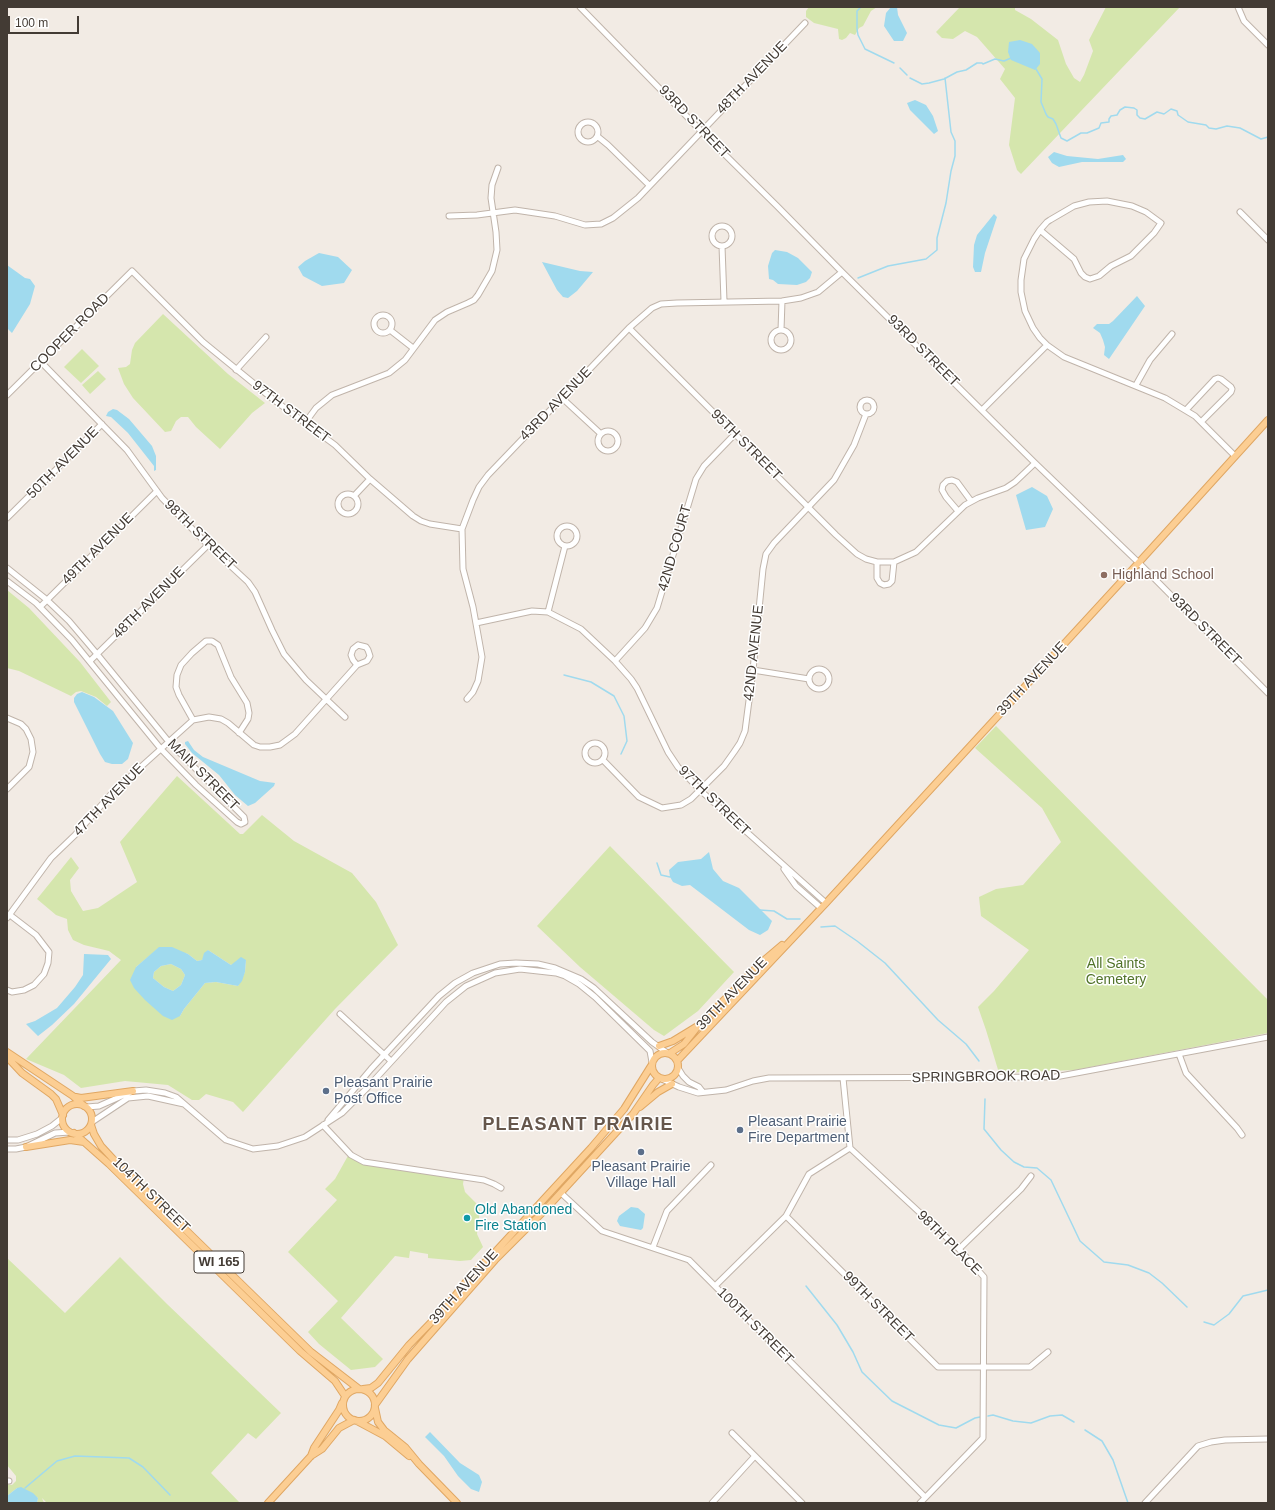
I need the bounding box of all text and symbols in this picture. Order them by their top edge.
scale bar [10,8,81,34]
text: 100 m [15,16,48,30]
street label: 48TH AVENUE [713,38,791,118]
street label: 93RD STREET [655,82,733,162]
street label: COOPER ROAD [27,290,113,376]
street label: 93RD STREET [884,312,962,390]
street label: 43RD AVENUE [517,364,595,444]
street label: 97TH STREET [249,377,333,447]
street label: 95TH STREET [707,406,785,484]
street label: 50TH AVENUE [24,424,102,502]
street label: 98TH STREET [161,497,239,573]
street label: 42ND COURT [655,503,695,593]
street label: 49TH AVENUE [59,510,137,588]
street label: 48TH AVENUE [110,564,188,642]
place label: Highland School [1112,567,1214,583]
marker: Highland School [1099,570,1109,580]
street label: 93RD STREET [1166,590,1244,668]
street label: 42ND AVENUE [741,604,767,702]
street label: 39TH AVENUE [994,639,1070,719]
street label: MAIN STREET [164,736,242,814]
street label: 47TH AVENUE [70,760,148,840]
street label: 97TH STREET [675,763,753,839]
street label: 39TH AVENUE [693,954,771,1034]
park label: All Saints Cemetery [1086,956,1146,988]
street label: SPRINGBROOK ROAD [912,1067,1060,1087]
place label: Pleasant Prairie Post Office [334,1075,433,1108]
marker: Pleasant Prairie Post Office [321,1086,331,1096]
district label: PLEASANT PRAIRIE [482,1114,674,1136]
place label: Pleasant Prairie Fire Department [748,1114,849,1146]
marker: Pleasant Prairie Fire Department [735,1125,745,1135]
marker: Pleasant Prairie Village Hall [636,1147,646,1157]
street label: 104TH STREET [109,1154,193,1236]
place label: Pleasant Prairie Village Hall [592,1159,690,1192]
place label: Old Abandoned Fire Station [475,1202,572,1234]
street label: 98TH PLACE [913,1207,985,1279]
marker: Old Abandoned Fire Station [462,1213,472,1223]
street label: 39TH AVENUE [426,1246,502,1328]
road number: WI 165 [194,1251,244,1273]
street label: 99TH STREET [839,1268,917,1346]
street label: 100TH STREET [713,1284,797,1368]

